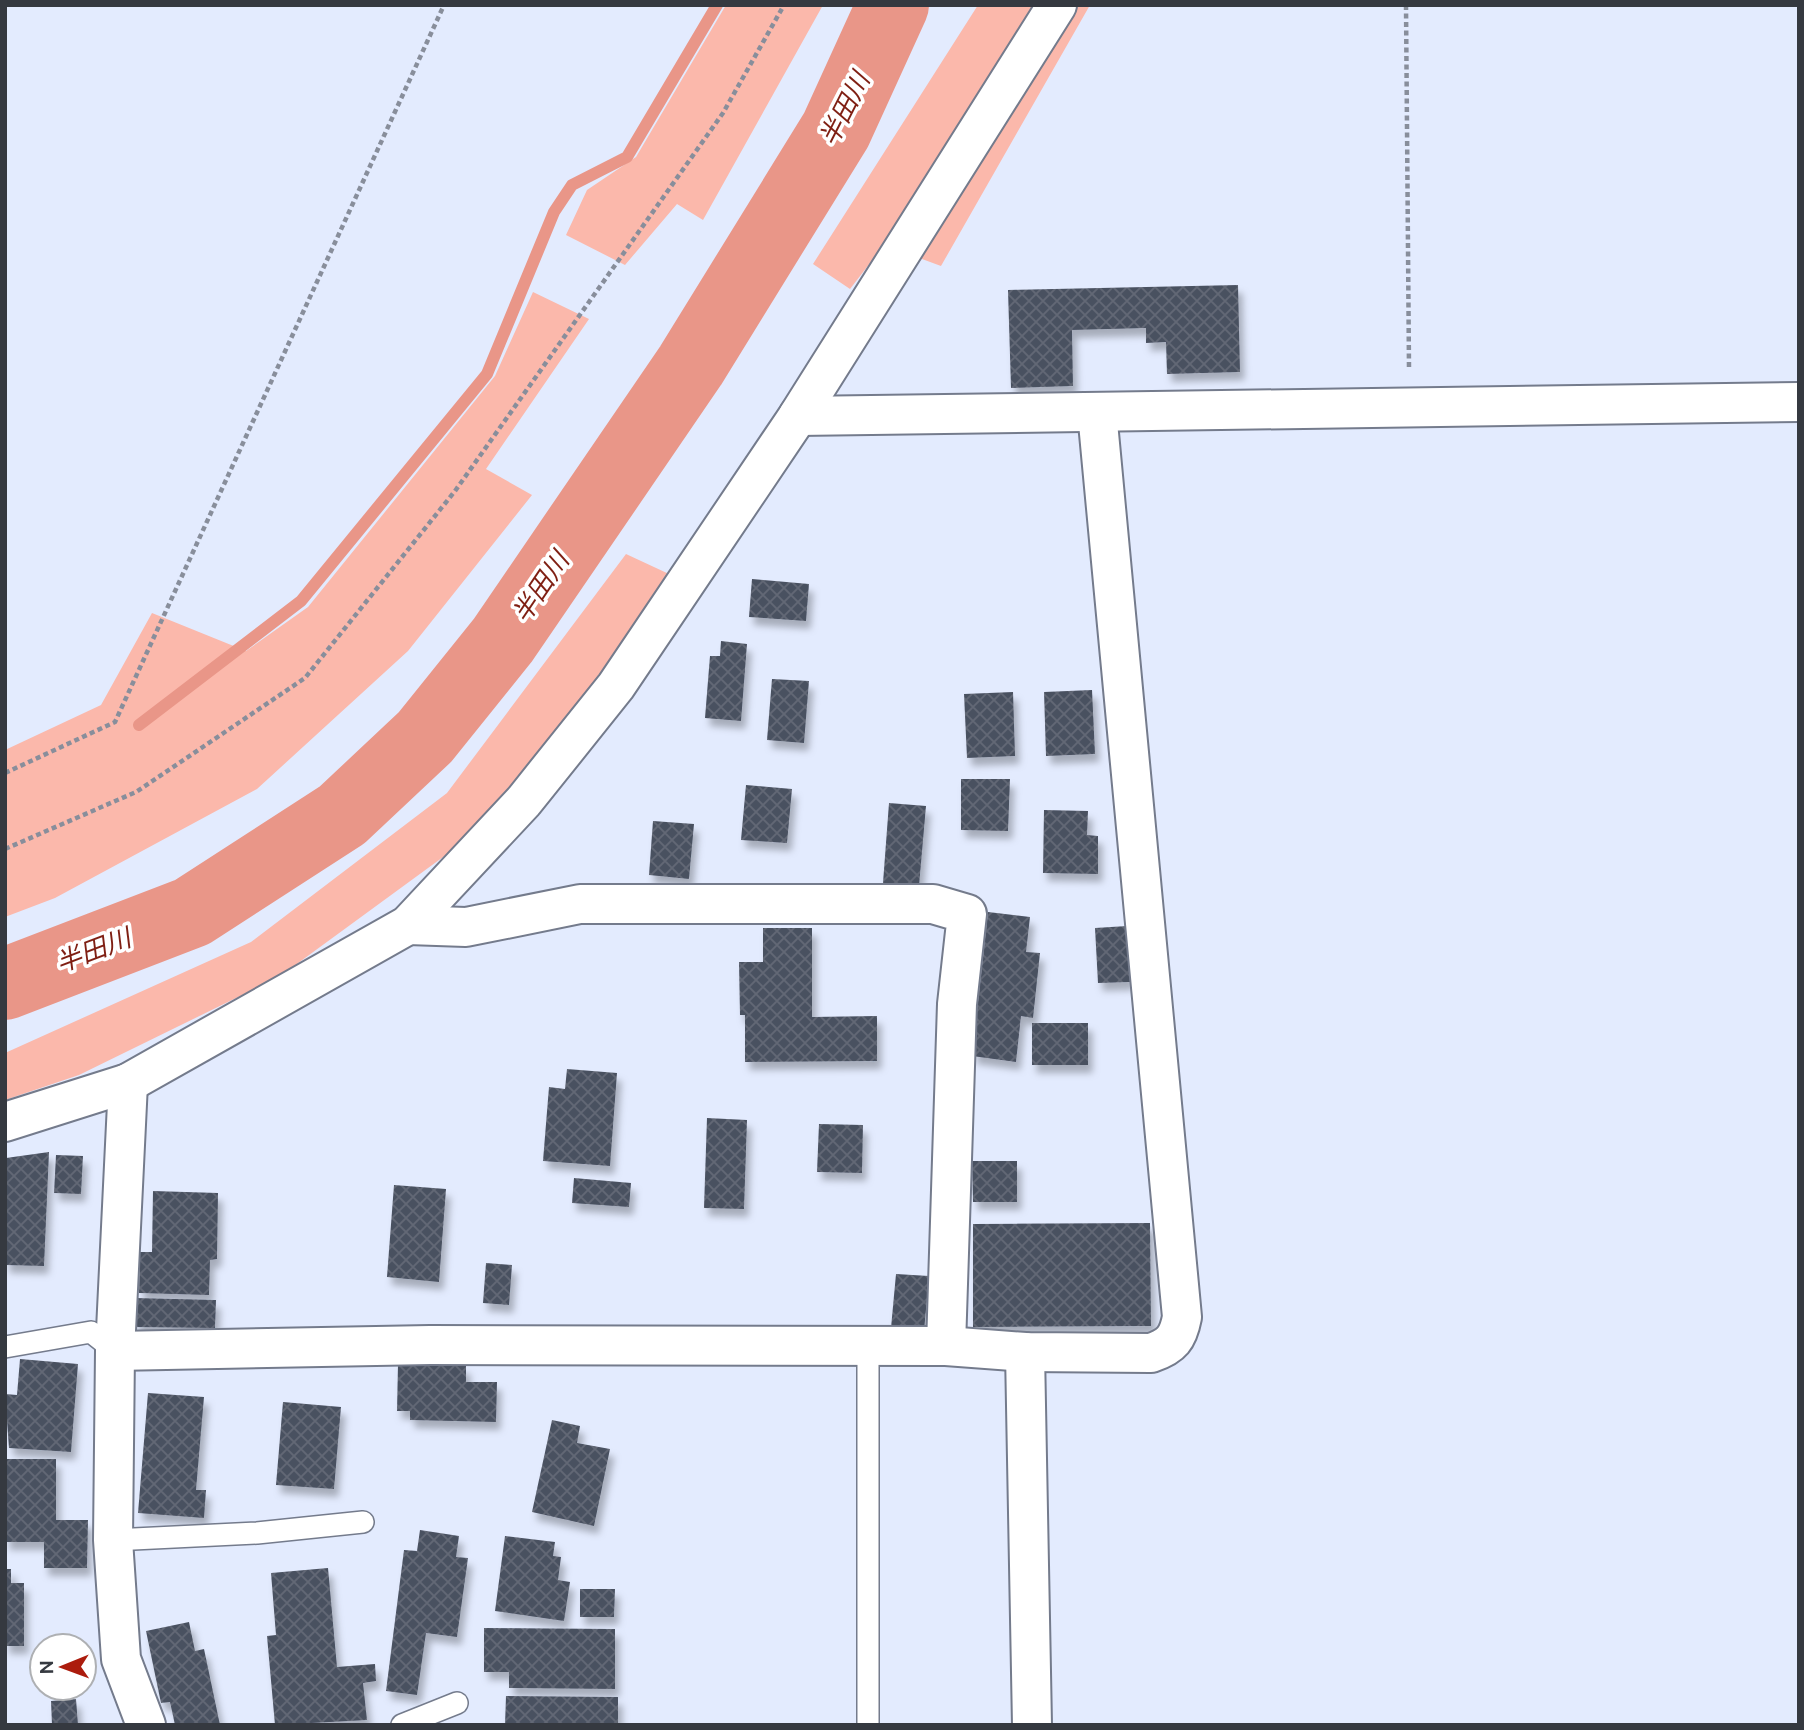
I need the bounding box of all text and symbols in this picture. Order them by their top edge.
water label: 半田川 [813,65,876,150]
water label: 半田川 [506,544,576,627]
water label: 半田川 [51,921,137,978]
north arrow [28,1632,98,1702]
text: N [35,1660,57,1675]

